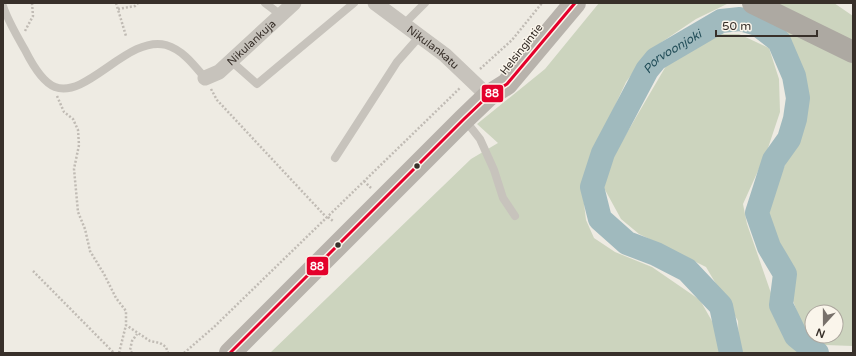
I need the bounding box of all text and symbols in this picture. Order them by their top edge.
scale bar [716,12,817,38]
street label: Nikulankuja [225,17,279,68]
text: 50 m [722,19,751,33]
street label: Helsingintie [497,21,545,77]
street label: Nikulankatu [404,23,462,72]
water label: Porvoonjoki [640,26,706,76]
line badge: 88 [481,84,504,103]
text: 88 [485,87,499,100]
unlabelled marker [412,161,422,171]
unlabelled marker [333,240,343,250]
line badge: 88 [306,256,329,276]
text: 88 [310,260,324,273]
north arrow [804,304,844,344]
text: N [814,325,827,341]

